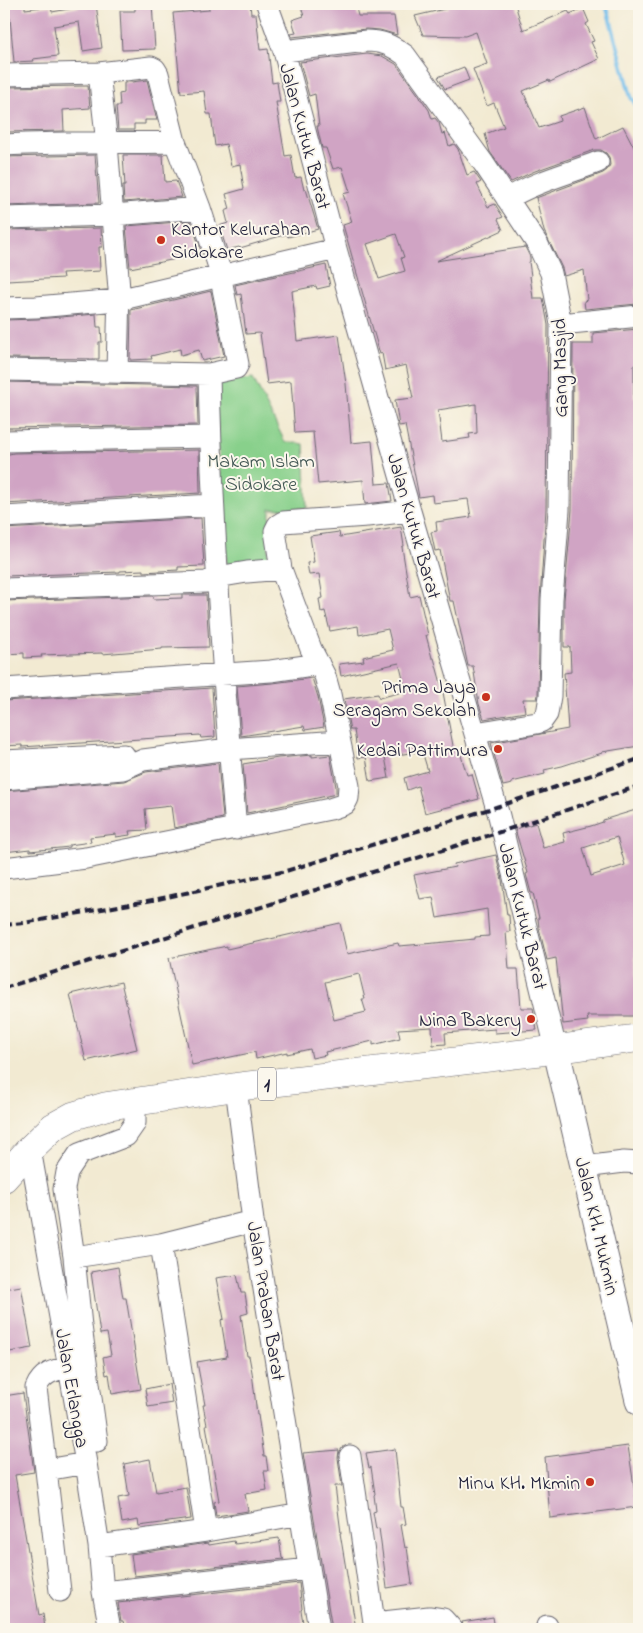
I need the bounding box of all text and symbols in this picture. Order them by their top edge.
street label: Jalan Kutuk Barat [270,60,337,213]
place label: Kantor Kelurahan Sidokare [171,216,310,268]
marker: Kantor Kelurahan Sidokare [155,234,167,246]
street label: Gang Masjid [546,318,578,418]
park label: Makam Islam Sidokare [207,448,315,500]
street label: Jalan Kutuk Barat [378,450,447,603]
place label: Prima Jaya Seragam Sekolah [333,674,476,727]
marker: Prima Jaya Seragam Sekolah [480,691,492,703]
place label: Kedai Pattimura [357,737,488,766]
marker: Kedai Pattimura [492,743,504,755]
street label: Jalan Kutuk Barat [489,840,554,993]
place label: Nina Bakery [419,1007,521,1036]
marker: Nina Bakery [525,1013,537,1025]
road number: 1 [258,1068,276,1100]
street label: Jalan KH. Mukmin [566,1154,626,1299]
street label: Jalan Praban Barat [238,1220,292,1384]
street label: Jalan Erlangga [45,1326,95,1451]
place label: Minu KH. Mkmin [458,1470,580,1499]
marker: Minu KH. Mkmin [584,1476,596,1488]

